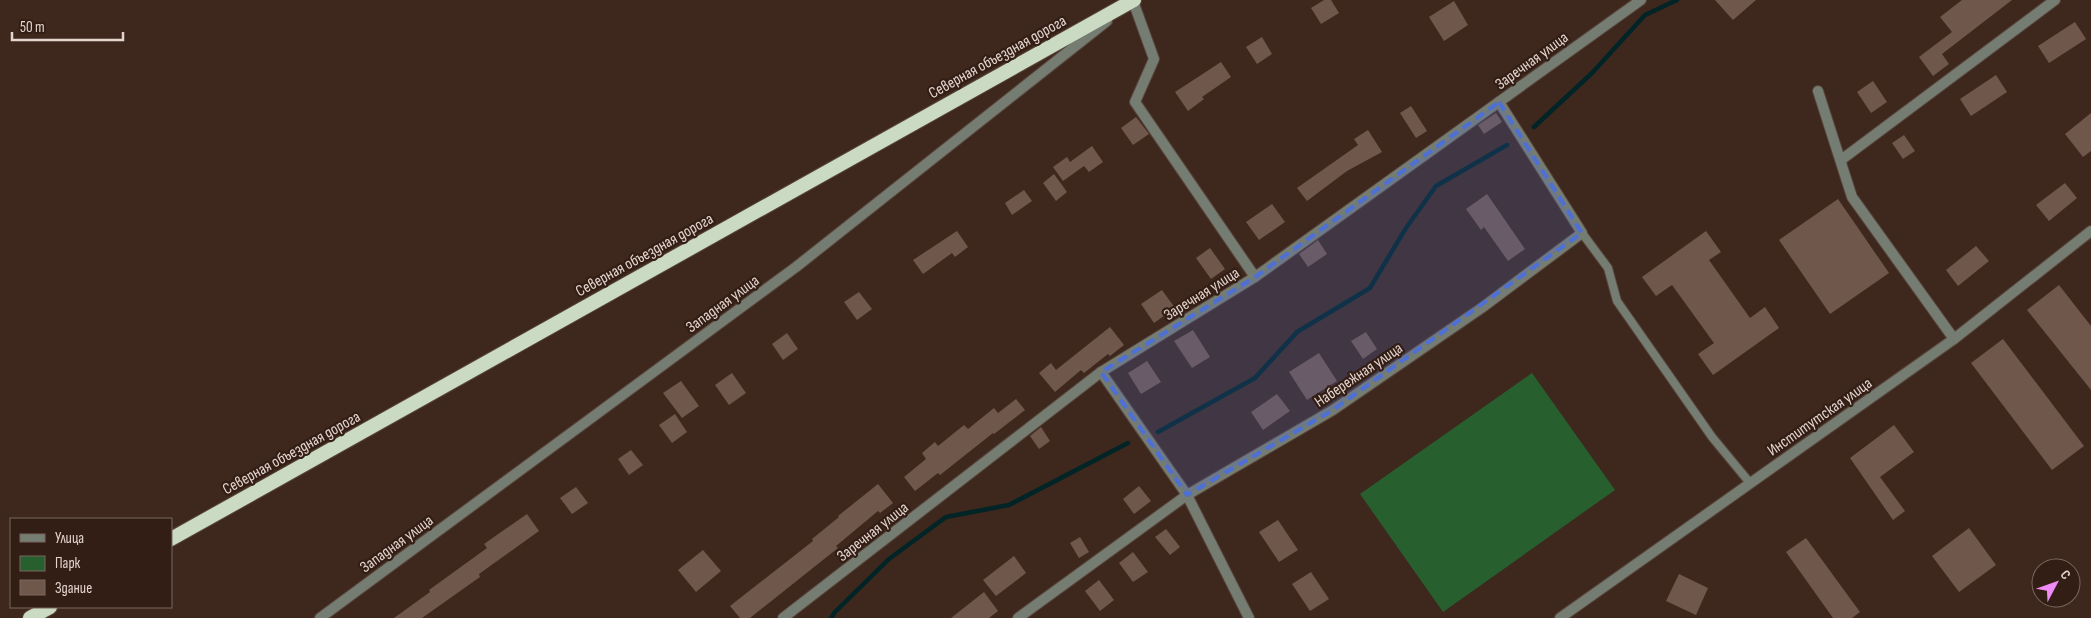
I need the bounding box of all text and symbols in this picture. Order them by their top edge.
scale bar [12,10,124,42]
street label: Северная объездная дорога [926,12,1070,103]
text: 50 m [20,18,45,37]
street label: Заречная улица [1492,28,1572,94]
street label: Северная объездная дорога [573,210,717,301]
street label: Заречная улица [1160,264,1243,325]
street label: Западная улица [683,271,763,337]
street label: Набережная улица [1311,339,1406,412]
street label: Институтская улица [1764,374,1876,460]
street label: Северная объездная дорога [220,408,364,499]
street label: Заречная улица [833,498,912,566]
street label: Западная улица [357,511,437,577]
legend [10,518,172,608]
text: Улица [55,529,84,548]
text: Парк [55,554,81,573]
north arrow [2031,558,2081,608]
text: С [2057,567,2074,583]
text: Здание [55,579,92,598]

